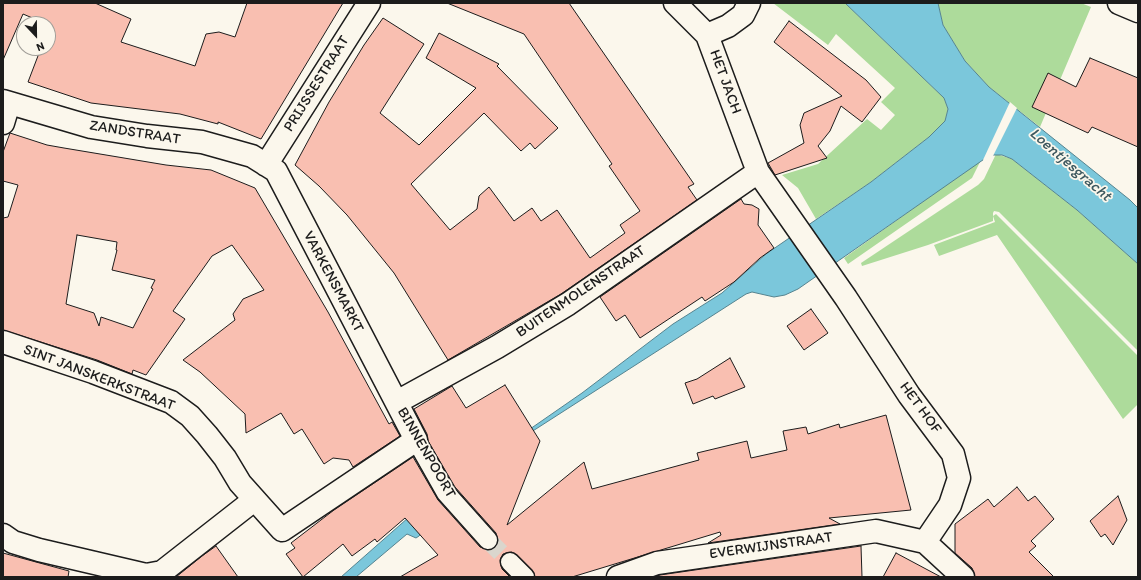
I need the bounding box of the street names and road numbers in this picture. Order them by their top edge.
street label: PRIJSSESTRAAT [280,33,354,135]
street label: HET JACH [705,47,745,117]
street label: ZANDSTRAAT [88,117,182,149]
street label: VARKENSMARKT [299,228,367,336]
street label: BUITENMOLENSTRAAT [513,242,649,342]
street label: SINT JANSKERKSTRAAT [21,341,177,415]
street label: HET HOF [895,379,945,437]
street label: BINNENPOORT [393,404,459,502]
street label: EVERWIJNSTRAAT [708,528,834,564]

